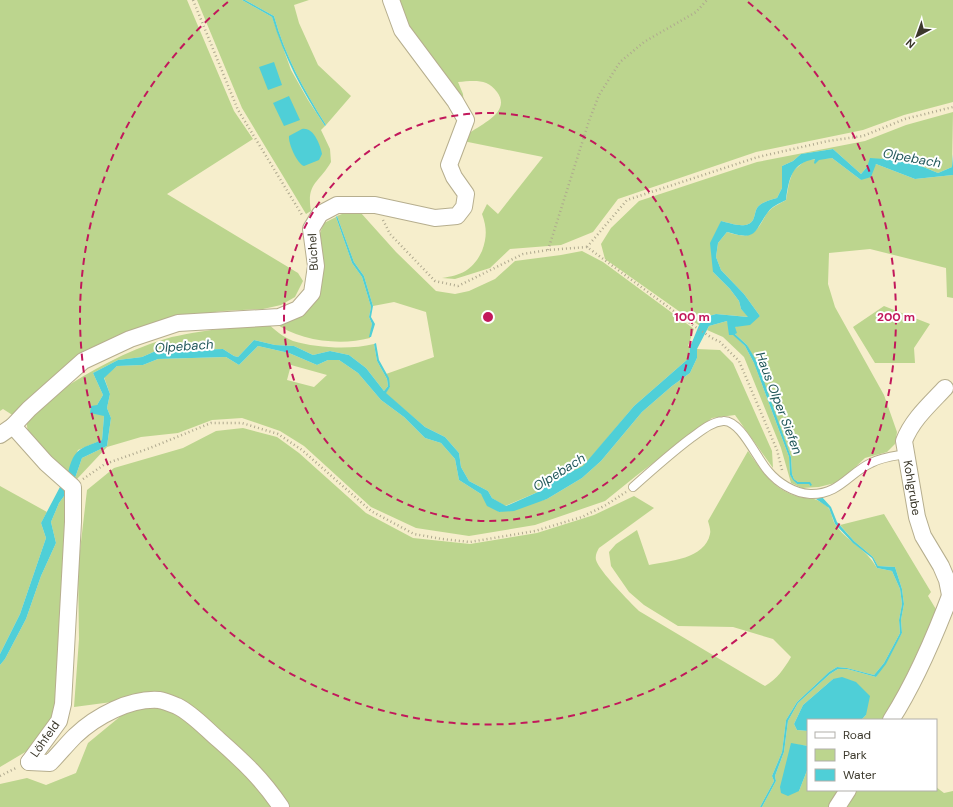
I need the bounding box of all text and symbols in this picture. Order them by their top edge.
north arrow [897,16,937,56]
text: N [903,36,918,51]
water label: Olpebach [882,145,942,171]
street label: Büchel [304,233,322,271]
text: 100 m [674,309,710,325]
text: 200 m [877,309,915,325]
centre of rings [481,310,495,324]
water label: Olpebach [154,335,214,357]
water label: Haus Olper Siefen [752,349,806,457]
water label: Olpebach [530,449,588,495]
street label: Kohlgrube [899,459,925,517]
street label: Löhfeld [27,718,63,760]
legend [807,719,937,791]
text: Road [843,727,871,743]
text: Park [843,747,867,763]
text: Water [843,767,877,783]

